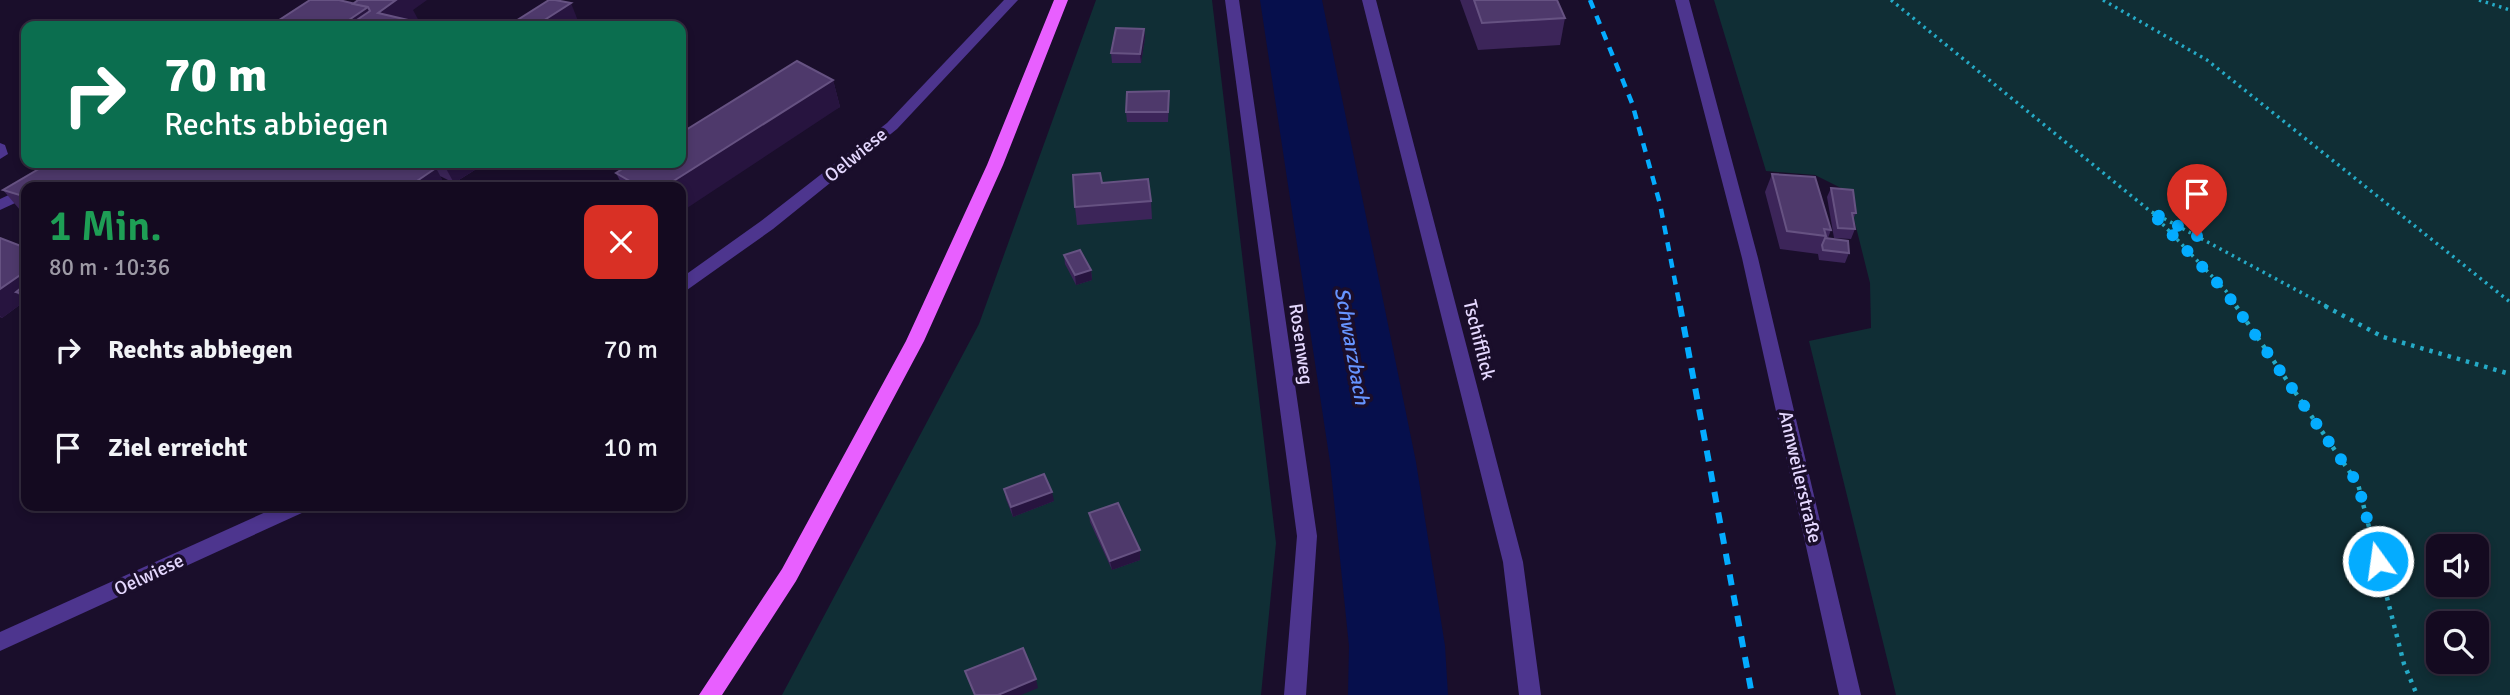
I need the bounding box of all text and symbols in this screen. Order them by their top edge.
text: 70 m [164,45,267,105]
icon: right [49,49,140,140]
text: Rechts abbiegen [164,105,389,144]
street label: Oelwiese [820,122,892,188]
pin [2167,164,2227,236]
icon: arrive [2178,175,2216,213]
text: 1 Min. [49,201,162,252]
button: close [584,205,658,279]
text: 80 m · 10:36 [49,253,170,282]
water label: Schwarzbach [1329,285,1375,407]
street label: Tschifflick [1457,297,1501,383]
street label: Rosenweg [1283,302,1319,386]
icon: right [49,331,87,369]
text: Rechts abbiegen [108,334,293,366]
text: 70 m [603,334,658,366]
street label: Annweilerstraße [1773,409,1827,545]
icon: arrive [49,429,87,467]
text: Ziel erreicht [108,432,248,464]
text: 10 m [603,432,658,464]
position arrow [2341,524,2415,598]
map controls [2426,534,2489,674]
button: sound [2426,534,2489,597]
street label: Oelwiese [110,549,188,601]
button: search [2426,611,2489,674]

